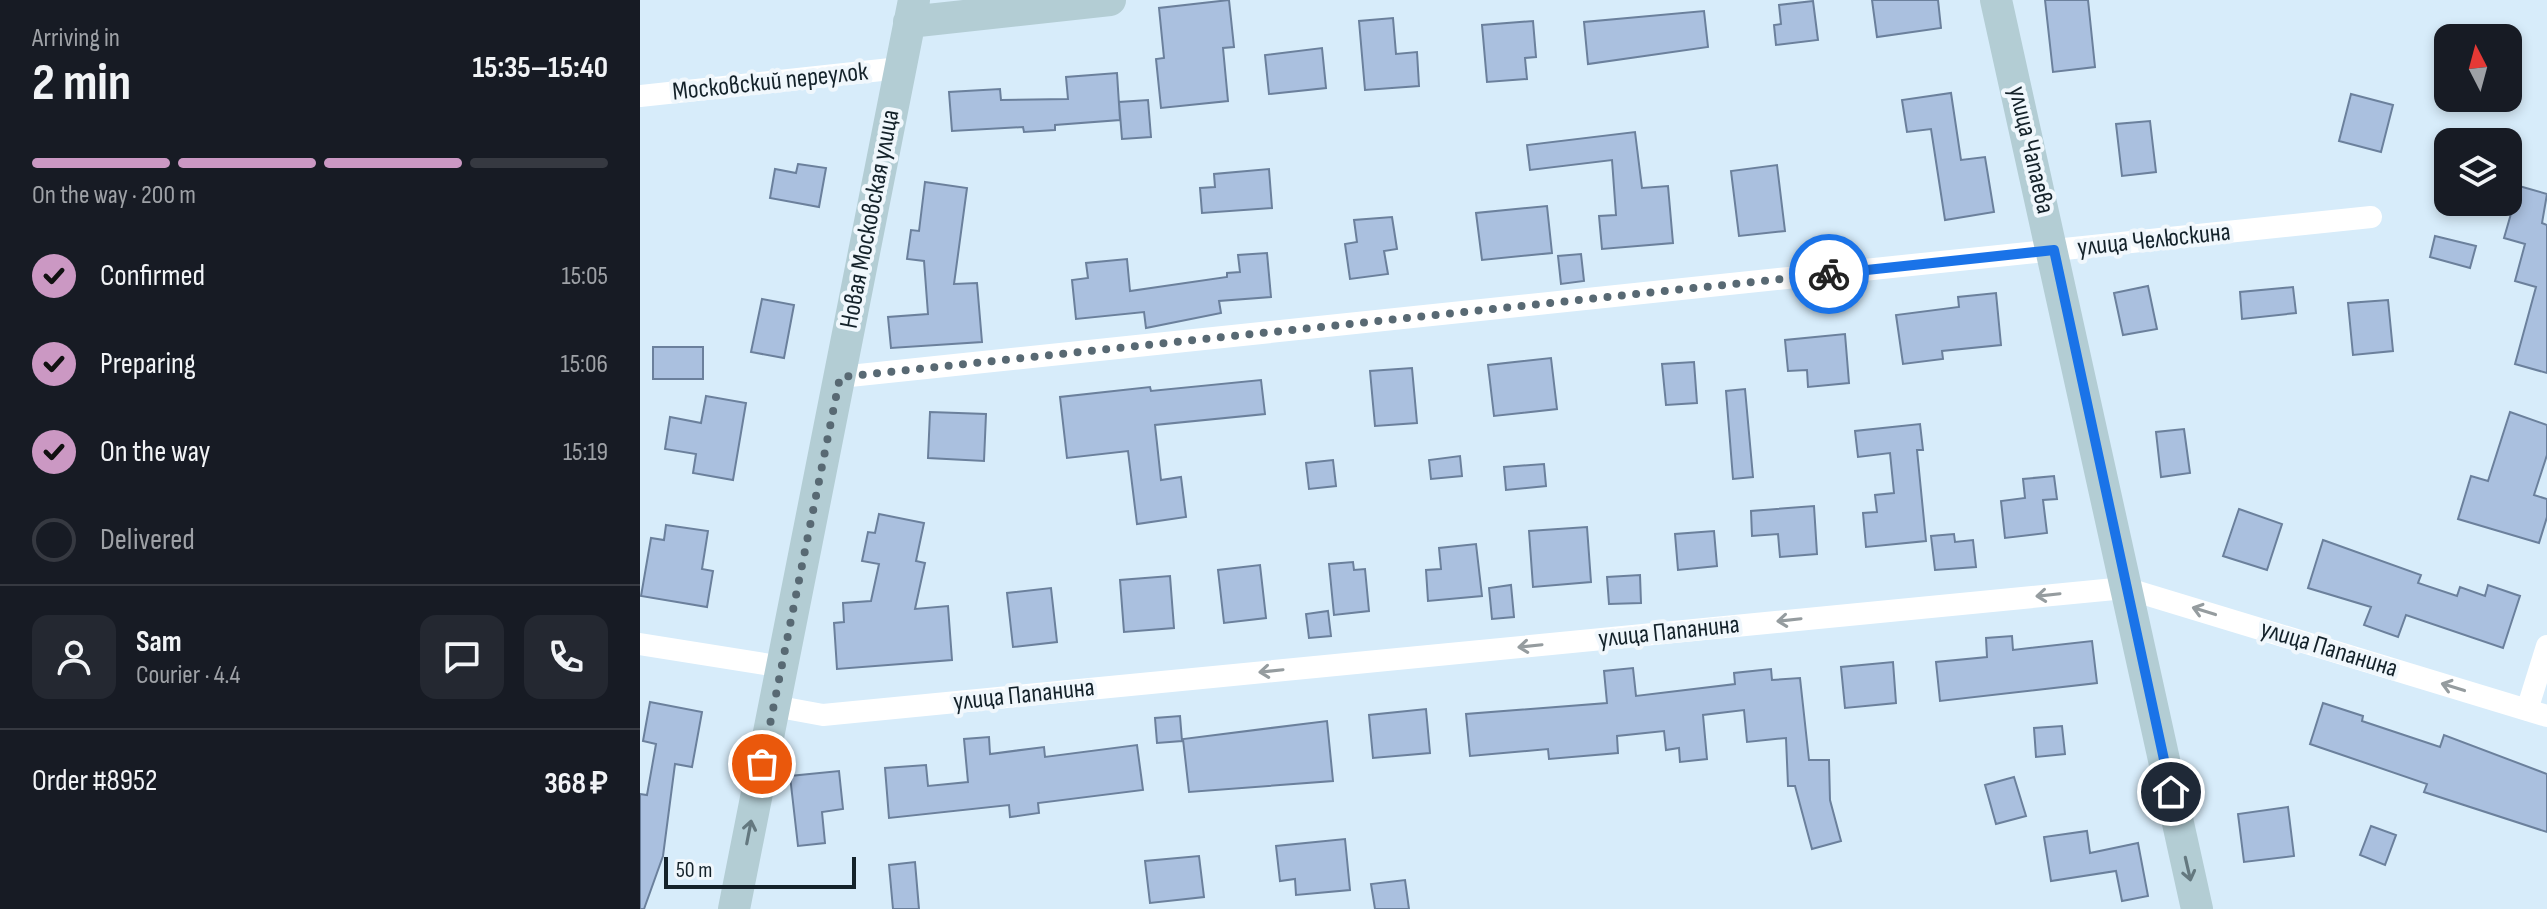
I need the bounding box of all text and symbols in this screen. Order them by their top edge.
text: Arriving in [32,23,120,54]
north arrow [2434,24,2522,112]
map controls [2434,24,2522,216]
text: 15:35–15:40 [472,50,608,86]
text: 2 min [32,52,131,115]
street label: Московский переулок [671,56,869,108]
street label: улица Чапаева [2001,83,2061,217]
street label: Новая Московская улица [834,107,906,331]
button: layers [2434,128,2522,216]
text: On the way · 200 m [32,180,196,211]
street label: улица Челюскина [2076,217,2232,263]
courier [1789,234,1869,314]
icon: bike [1807,252,1851,296]
icon: check [32,254,76,298]
text: Confirmed [100,258,205,294]
text: 15:05 [562,261,608,292]
icon: check [32,342,76,386]
text: Preparing [100,346,196,382]
text: 15:06 [561,349,608,380]
icon: check [32,430,76,474]
text: On the way [100,434,210,470]
text: 15:19 [563,437,608,468]
text: Delivered [100,522,195,558]
one-way arrow [2035,588,2061,603]
one-way arrow [2191,603,2217,618]
street label: улица Папанина [1597,609,1741,655]
one-way arrow [1776,613,1803,628]
street label: улица Папанина [2257,613,2401,685]
button: person [32,615,116,699]
button: chat [420,615,504,699]
button: phone [524,615,608,699]
text: Sam [136,624,182,660]
one-way arrow [1517,638,1544,653]
text: Courier · 4.4 [136,660,240,691]
one-way arrow [1258,664,1285,679]
street label: улица Папанина [952,672,1096,718]
one-way arrow [2440,679,2466,694]
pin [728,730,796,798]
icon: bag [740,742,784,786]
pin [2137,758,2205,826]
text: Order #8952 [32,763,157,799]
text: 368 ₽ [544,766,608,802]
icon: home [2149,770,2193,814]
one-way arrow [742,820,757,846]
scale bar [664,853,856,889]
one-way arrow [2181,856,2196,881]
text: 50 m [676,857,712,884]

